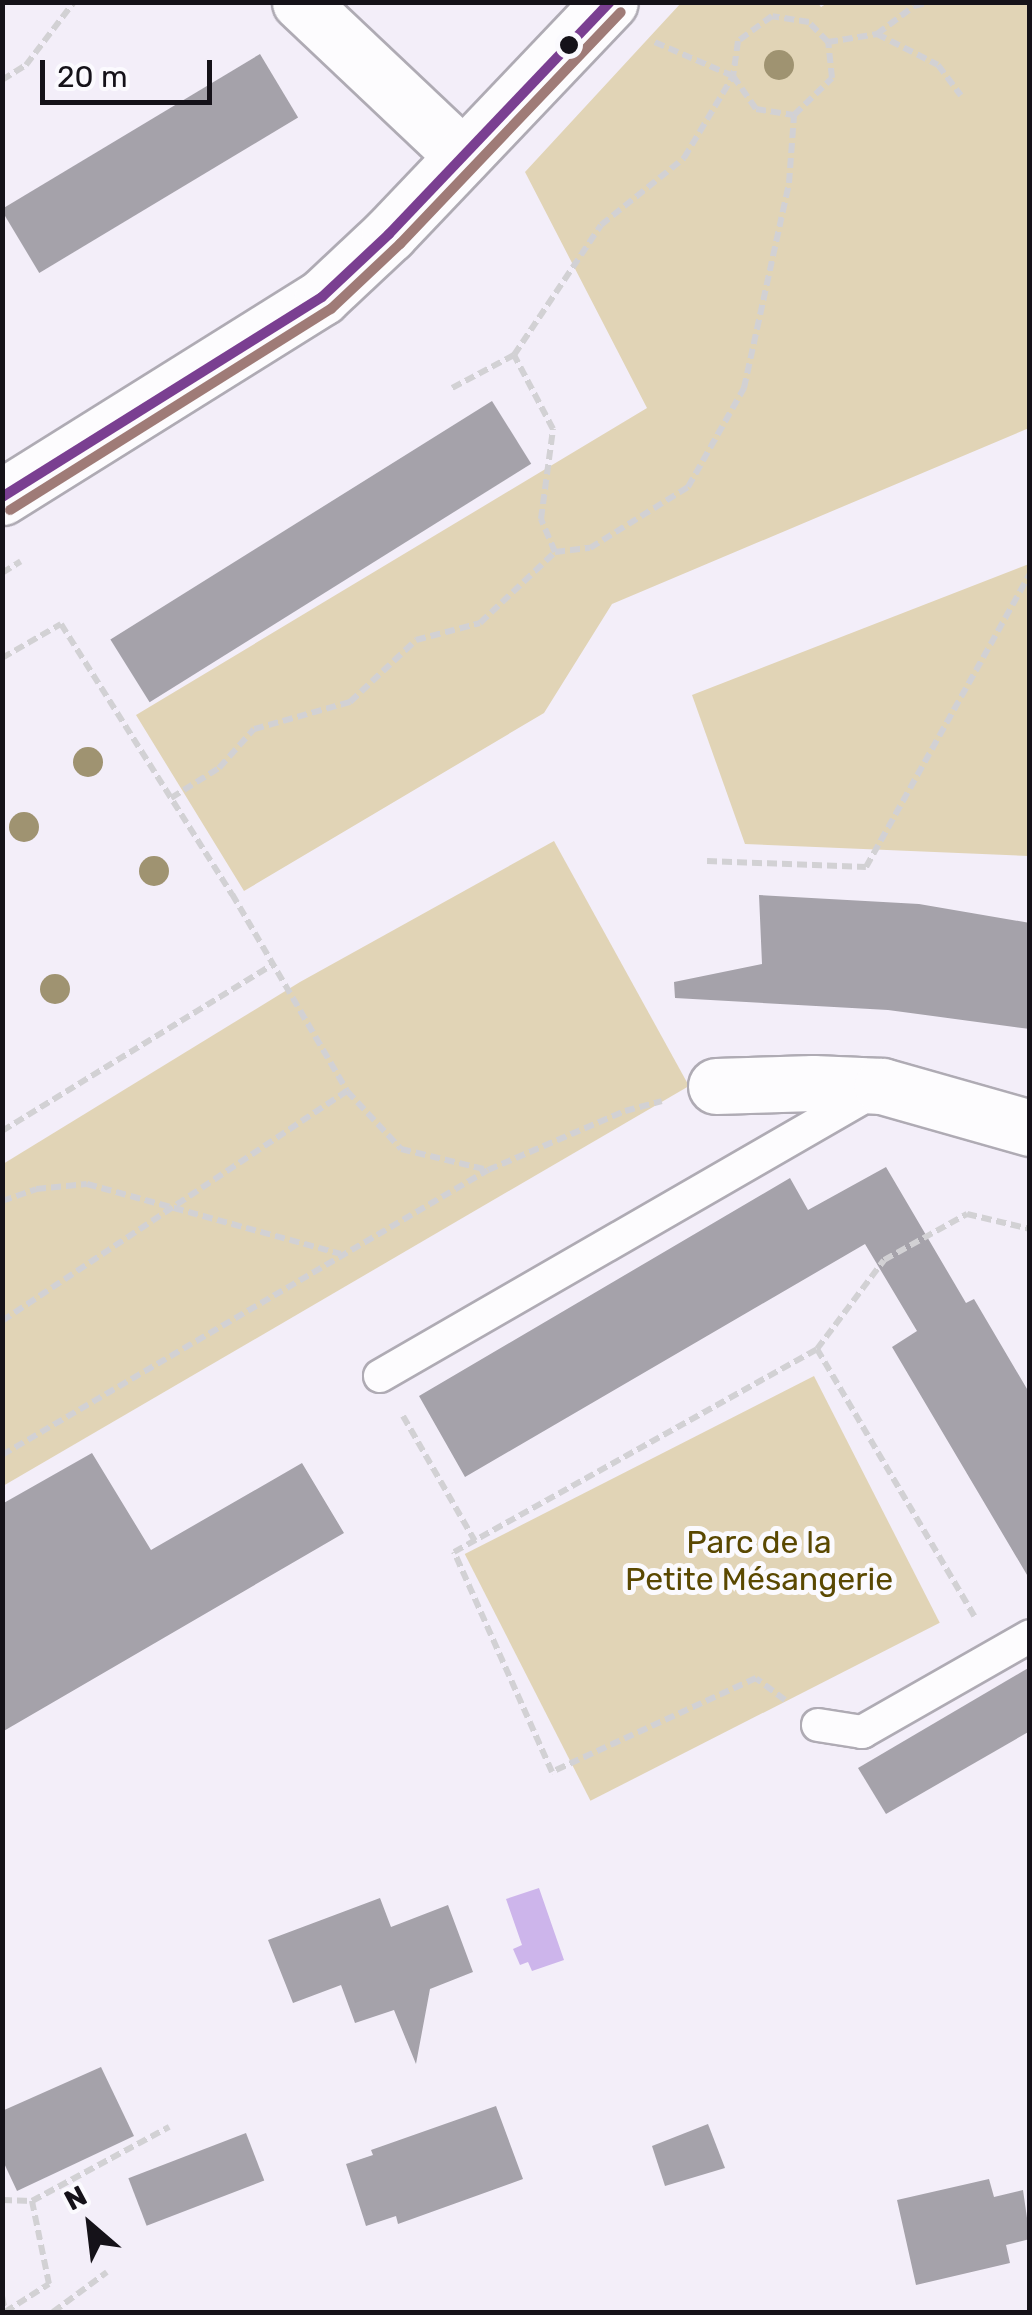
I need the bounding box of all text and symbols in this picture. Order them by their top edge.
unlabelled marker [559,35,579,55]
scale bar [45,40,218,102]
text: 20 m [57,59,128,95]
park label: Parc de la Petite Mésangerie [625,1524,893,1599]
north arrow [40,2175,140,2275]
text: N [59,2179,92,2217]

